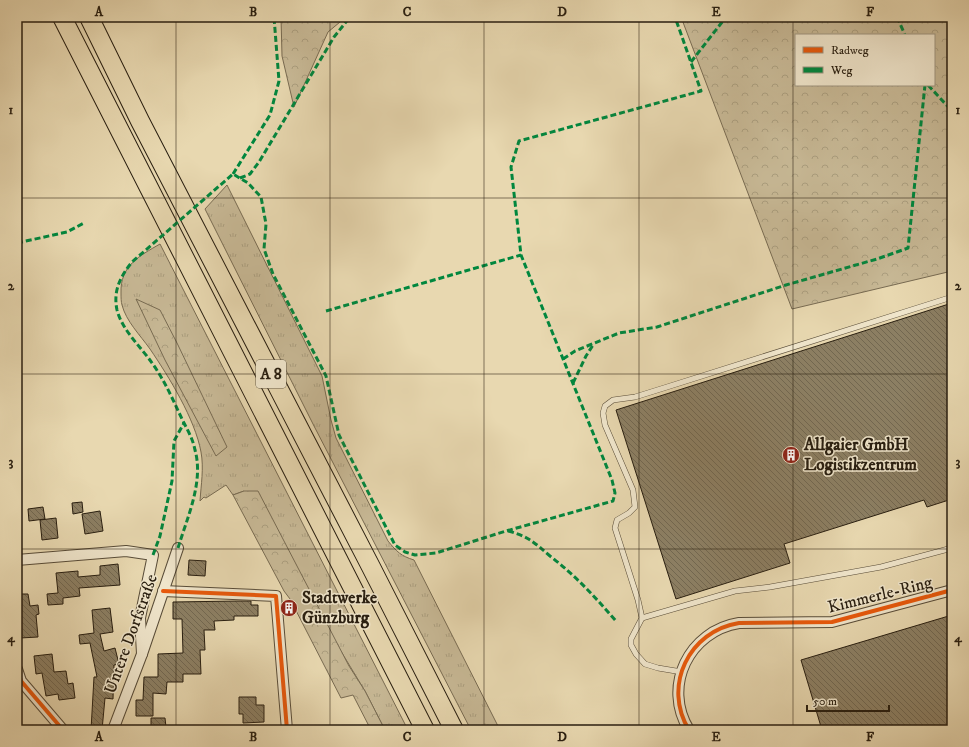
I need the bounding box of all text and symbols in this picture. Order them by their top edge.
text: A [94,4,104,20]
text: B [249,4,257,20]
text: C [403,4,412,20]
text: D [557,4,567,20]
text: E [711,4,721,20]
text: F [866,4,875,20]
legend [795,34,935,86]
text: Radweg [831,43,869,58]
text: Weg [830,63,852,78]
text: 1 [9,102,14,118]
text: 1 [956,102,961,118]
text: 2 [8,278,15,294]
text: 2 [955,278,962,294]
road number: A 8 [256,360,286,388]
place label: Allgaier GmbH Logistikzentrum [803,434,917,476]
building icon: Allgaier GmbH Logistikzentrum [781,445,801,465]
text: 3 [9,454,14,470]
text: 3 [956,454,961,470]
street label: Untere Dorfstraße [99,571,163,697]
street label: Kimmerle-Ring [825,571,935,619]
place label: Stadtwerke Günzburg [302,587,377,629]
building icon: Stadtwerke Günzburg [279,598,299,618]
text: 4 [6,630,15,647]
text: 4 [953,630,962,647]
scale bar [807,687,889,713]
text: 50 m [813,694,837,709]
text: A [94,729,104,745]
text: B [249,729,257,745]
text: C [403,729,412,745]
text: D [557,729,567,745]
text: E [711,729,721,745]
text: F [866,729,875,745]

